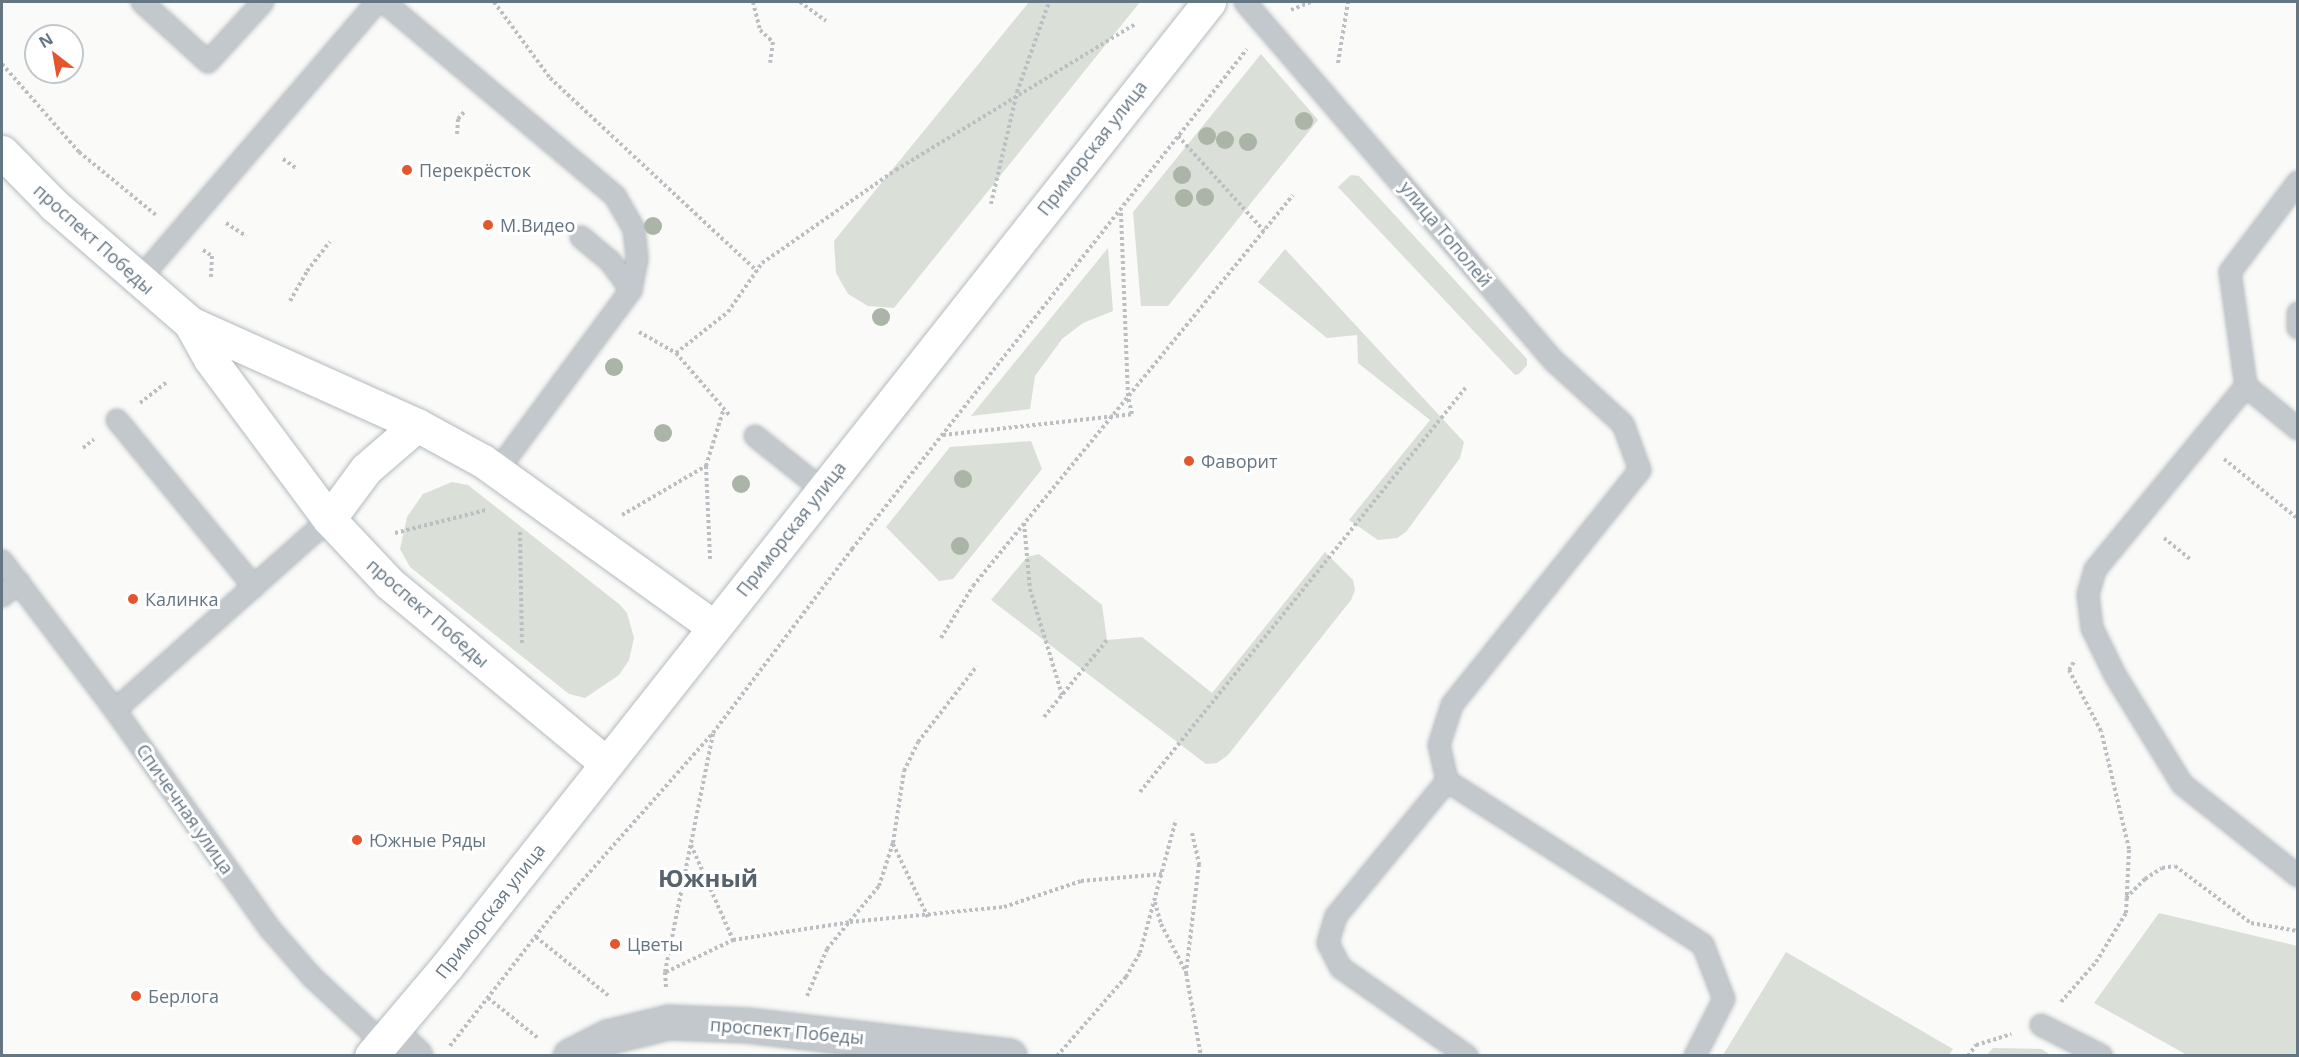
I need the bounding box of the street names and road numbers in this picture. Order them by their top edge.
street label: Приморская улица [1033,76,1151,220]
street label: улица Тополей [1396,177,1496,291]
street label: проспект Победы [29,179,159,299]
street label: Приморская улица [732,457,850,601]
street label: проспект Победы [363,554,493,672]
street label: Спичечная улица [132,740,238,878]
street label: Приморская улица [431,839,549,983]
street label: проспект Победы [709,1014,865,1048]

